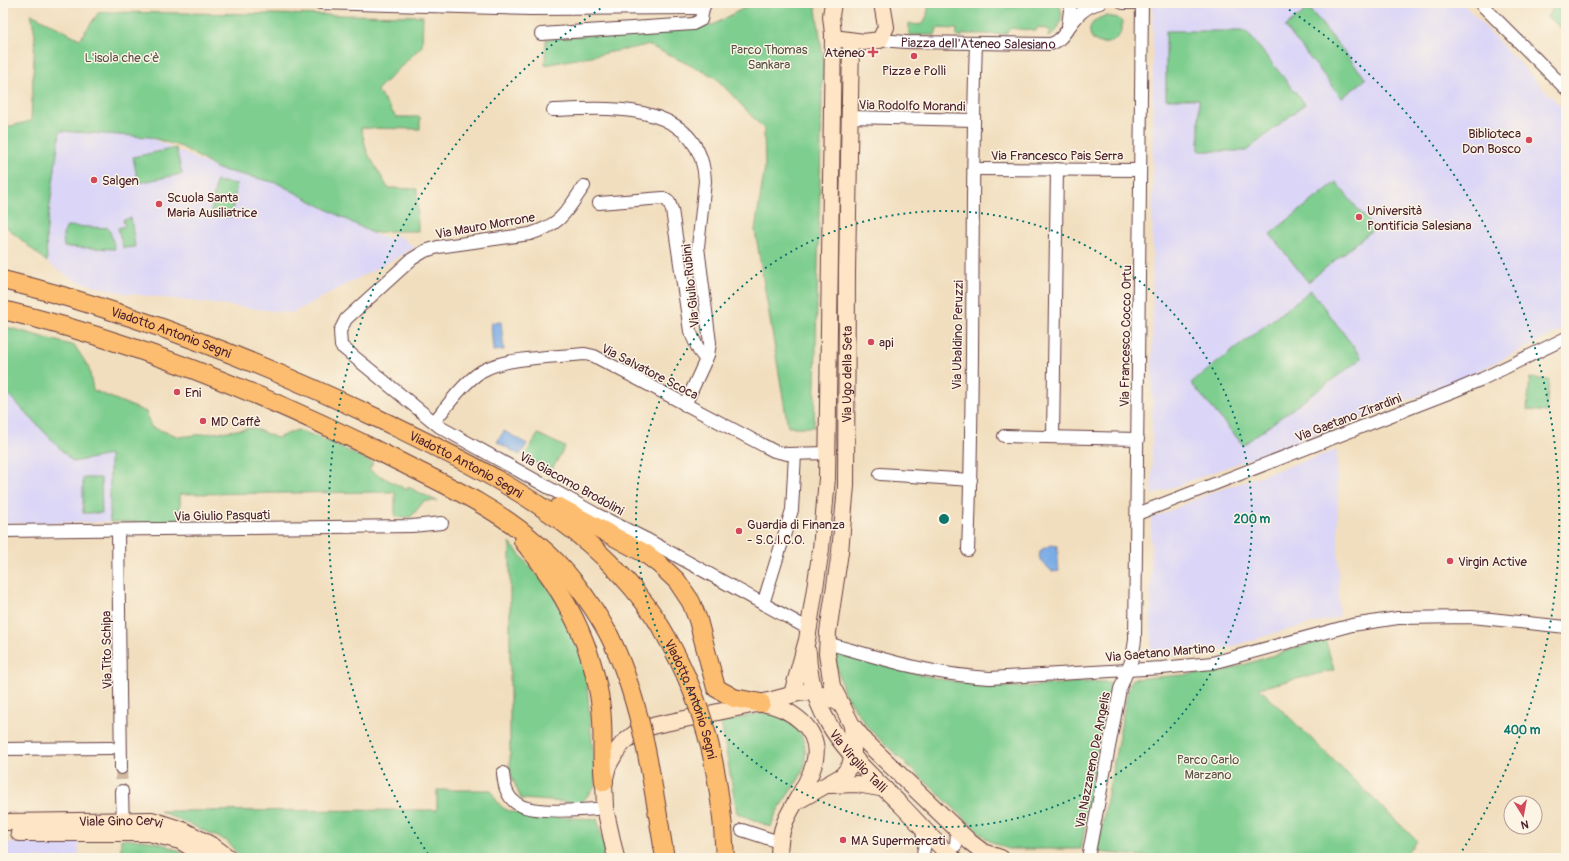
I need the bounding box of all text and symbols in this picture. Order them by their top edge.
street label: Piazza dell'Ateneo Salesiano [900,35,1058,53]
park label: Parco Thomas Sankara [730,42,808,73]
place label: Ateneo [824,45,865,61]
marker: Ateneo [868,47,878,57]
park label: L'isola che c'è [84,50,160,66]
marker: Pizza e Polli [909,51,919,61]
place label: Pizza e Polli [882,63,946,79]
street label: Via Rodolfo Morandi [859,97,965,115]
place label: Biblioteca Don Bosco [1462,126,1521,157]
marker: Biblioteca Don Bosco [1524,135,1534,145]
street label: Via Francesco Pais Serra [991,148,1123,164]
place label: Salgen [102,173,139,189]
marker: Salgen [89,175,99,185]
place label: Scuola Santa Maria Ausiliatrice [167,190,258,221]
marker: Scuola Santa Maria Ausiliatrice [154,199,164,209]
place label: Università Pontificia Salesiana [1367,203,1472,234]
street label: Via Mauro Morrone [434,209,537,243]
marker: Università Pontificia Salesiana [1354,212,1364,222]
street label: Via Giulio Rubini [679,243,703,328]
street label: Via Francesco Cocco Ortu [1117,265,1135,407]
street label: Via Ubaldino Peruzzi [949,280,967,390]
street label: Viadotto Antonio Segni [108,304,233,362]
street label: Via Ugo della Seta [839,326,856,423]
place label: api [879,335,894,351]
marker: api [866,337,876,347]
street label: Via Salvatore Scoca [598,341,701,403]
place label: Eni [185,385,201,401]
marker: Eni [172,387,182,397]
street label: Via Gaetano Zirardini [1293,390,1404,446]
place label: MD Caffè [211,414,261,430]
marker: MD Caffè [198,416,208,426]
street label: Viadotto Antonio Segni [406,428,526,502]
street label: Via Giacomo Brodolini [516,448,627,519]
street label: Via Giulio Pasquati [174,507,270,525]
centre of rings [937,512,951,526]
text: 200 m [1234,512,1271,527]
place label: Guardia di Finanza - S.C.I.C.O. [747,517,845,548]
marker: Guardia di Finanza - S.C.I.C.O. [734,526,744,536]
place label: Virgin Active [1458,554,1527,570]
marker: Virgin Active [1445,556,1455,566]
street label: Via Tito Schipa [98,611,116,689]
street label: Viadotto Antonio Segni [660,637,720,761]
street label: Via Gaetano Martino [1104,640,1216,666]
street label: Via Nazzareno De Angelis [1072,690,1114,830]
text: 400 m [1503,723,1541,738]
street label: Via Virgilio Talli [826,727,890,796]
park label: Parco Carlo Marzano [1177,752,1239,783]
north arrow [1503,795,1543,835]
street label: Viale Gino Cervi [79,813,165,832]
text: N [1519,817,1530,832]
place label: MA Supermercati [851,833,945,849]
marker: MA Supermercati [838,835,848,845]

